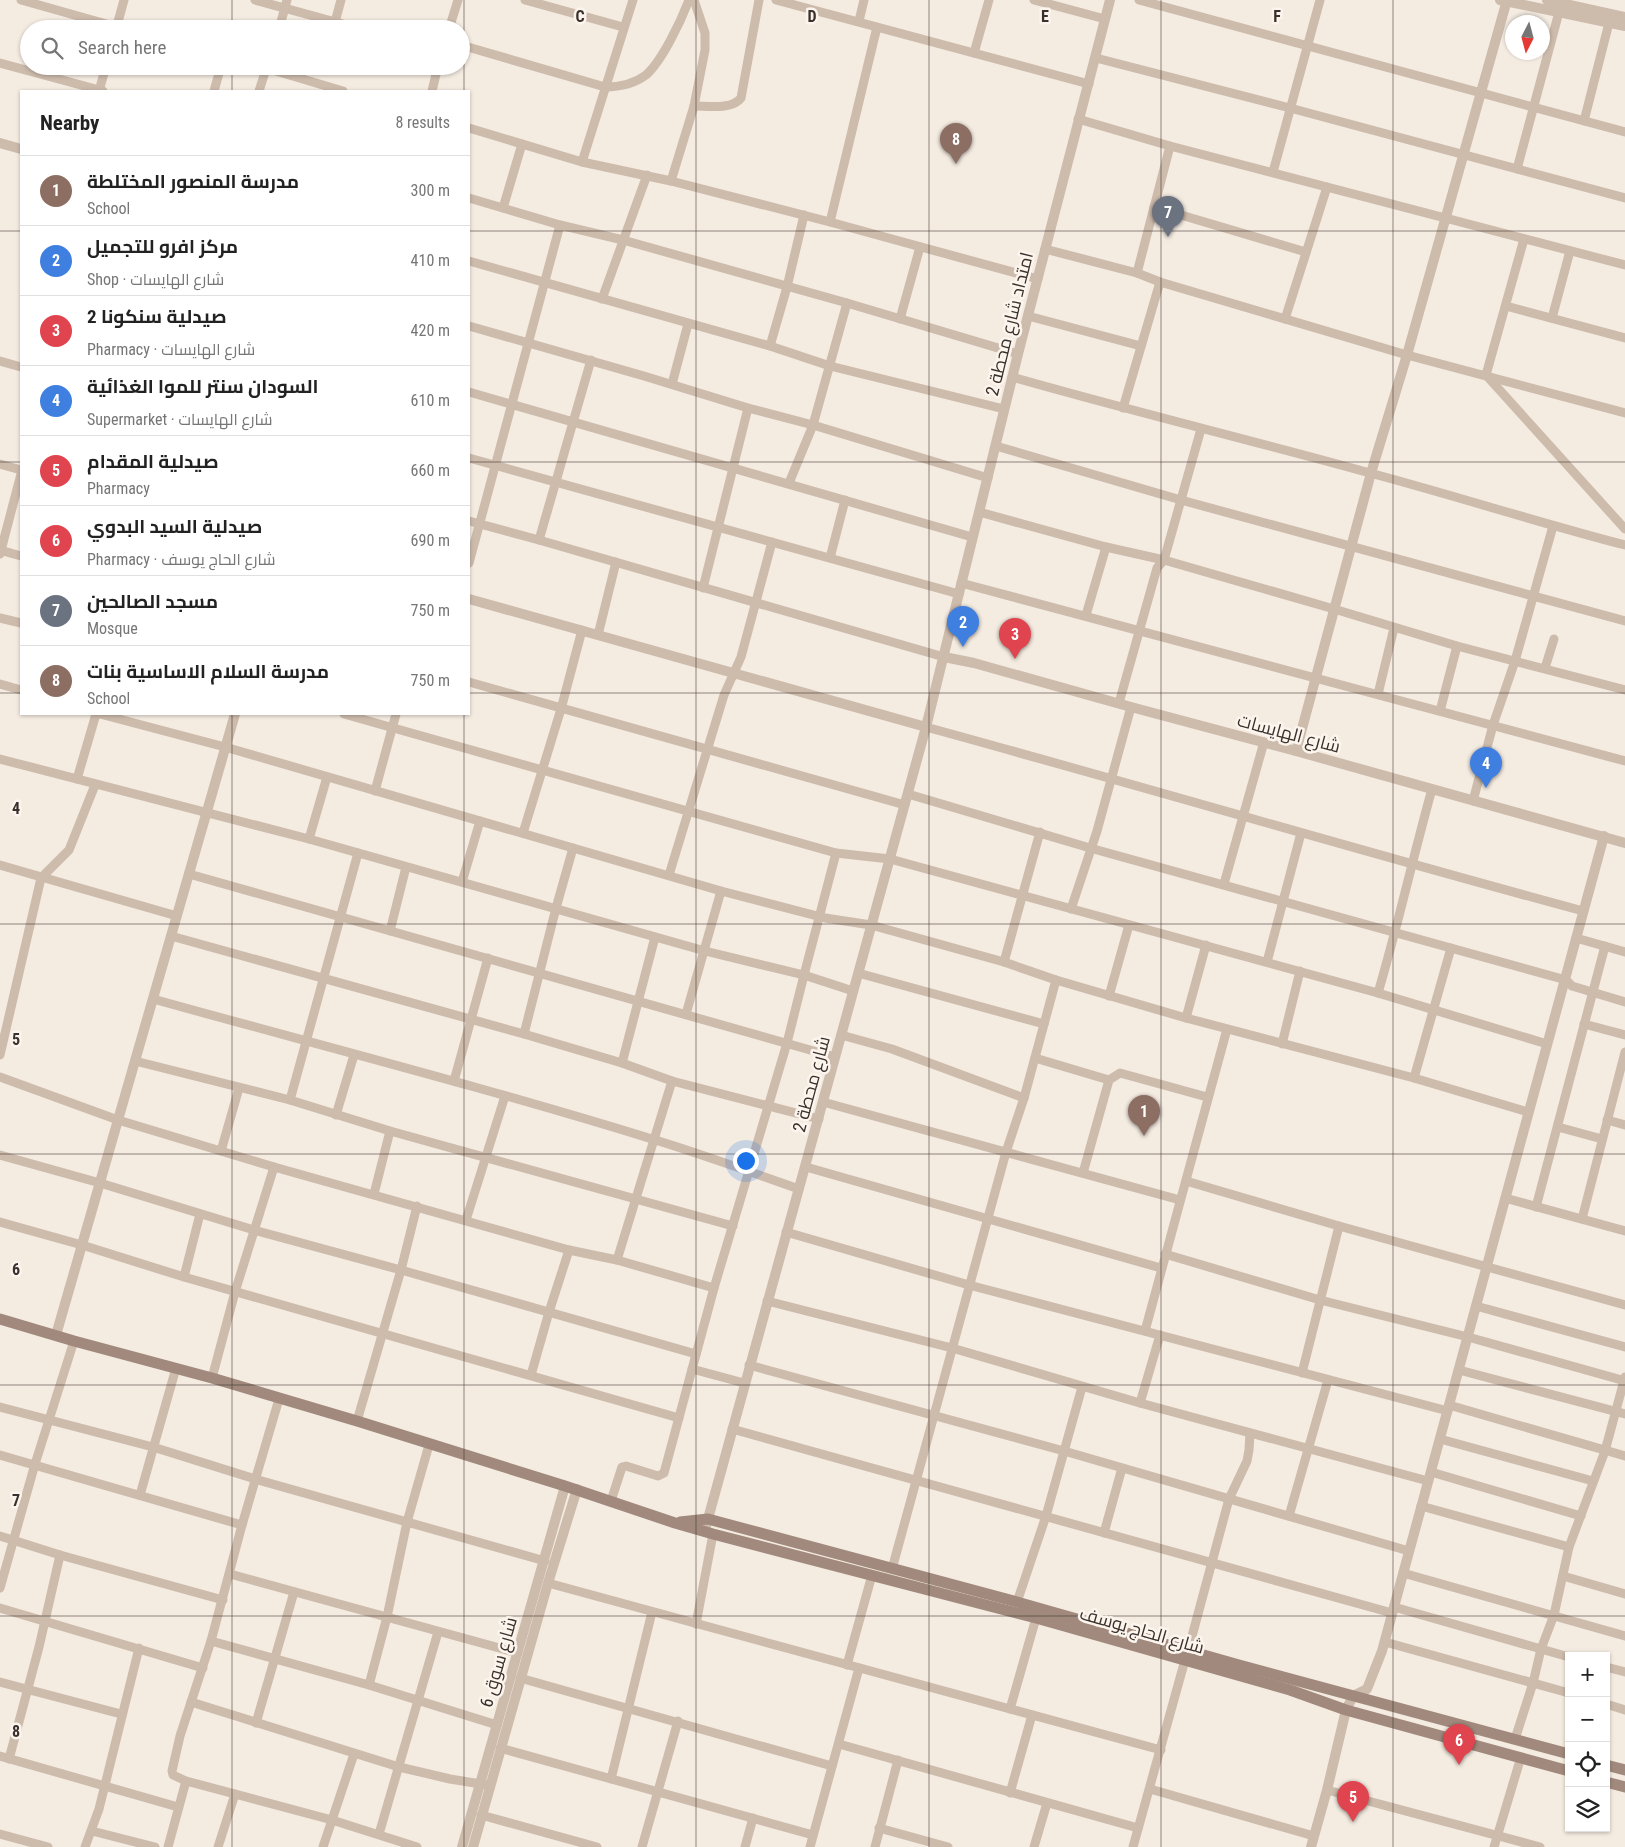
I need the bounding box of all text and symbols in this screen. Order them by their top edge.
text: C [575,7,585,26]
text: D [807,7,817,26]
text: E [1041,7,1049,26]
text: F [1273,7,1281,26]
north arrow [1505,15,1550,60]
search box [20,20,470,75]
icon: search [38,34,66,62]
text: Search here [78,36,166,59]
text: Nearby [40,111,99,135]
text: 8 results [395,113,450,132]
pin: 8 [940,123,972,164]
text: مدرسة المنصور المختلطة [87,170,299,193]
text: 1 [52,181,60,200]
text: 300 m [411,181,450,200]
pin: 7 [1152,196,1184,237]
text: School [87,199,130,218]
text: مركز افرو للتجميل [87,235,238,258]
street label: امتداد شارع محطة 2 [981,250,1039,398]
text: 2 [52,251,60,270]
text: 410 m [411,251,450,270]
text: Shop · شارع الهايسات [87,270,224,289]
text: صيدلية سنكونا 2 [87,305,227,328]
text: 3 [52,321,60,340]
text: 420 m [411,321,450,340]
text: Pharmacy · شارع الهايسات [87,340,255,359]
text: السودان سنتر للموا الغذائية [87,375,318,398]
text: 4 [52,391,60,410]
text: 610 m [411,391,450,410]
text: Supermarket · شارع الهايسات [87,410,272,429]
text: صيدلية المقدام [87,450,218,473]
text: 5 [52,461,60,480]
text: 660 m [411,461,450,480]
text: Pharmacy [87,479,150,498]
text: صيدلية السيد البدوي [87,515,262,538]
text: 6 [52,531,60,550]
text: 690 m [411,531,450,550]
text: Pharmacy · شارع الحاج يوسف [87,550,275,569]
text: مسجد الصالحين [87,590,218,613]
text: 7 [52,601,60,620]
text: 750 m [411,601,450,620]
pin: 2 [947,606,979,647]
pin: 3 [999,618,1031,659]
text: Mosque [87,619,138,638]
text: مدرسة السلام الاساسية بنات [87,660,329,683]
text: 8 [52,671,60,690]
text: 750 m [411,671,450,690]
text: School [87,689,130,708]
street label: شارع الهايسات [1235,709,1343,759]
pin: 4 [1470,747,1502,788]
text: 4 [12,799,20,818]
text: 5 [12,1030,20,1049]
street label: شارع محطة 2 [788,1034,836,1135]
pin: 1 [1128,1095,1160,1136]
your location [733,1148,759,1174]
text: 6 [12,1260,20,1279]
text: 7 [12,1491,20,1510]
street label: شارع الحاج يوسف [1077,1602,1207,1660]
street label: شارع سوق 6 [475,1614,523,1710]
map controls [1565,1652,1610,1832]
button: + [1565,1652,1610,1697]
button: − [1565,1697,1610,1742]
text: 8 [12,1722,20,1741]
pin: 6 [1443,1724,1475,1765]
button: locate [1565,1742,1610,1787]
pin: 5 [1337,1781,1369,1822]
button: layers [1565,1787,1610,1832]

